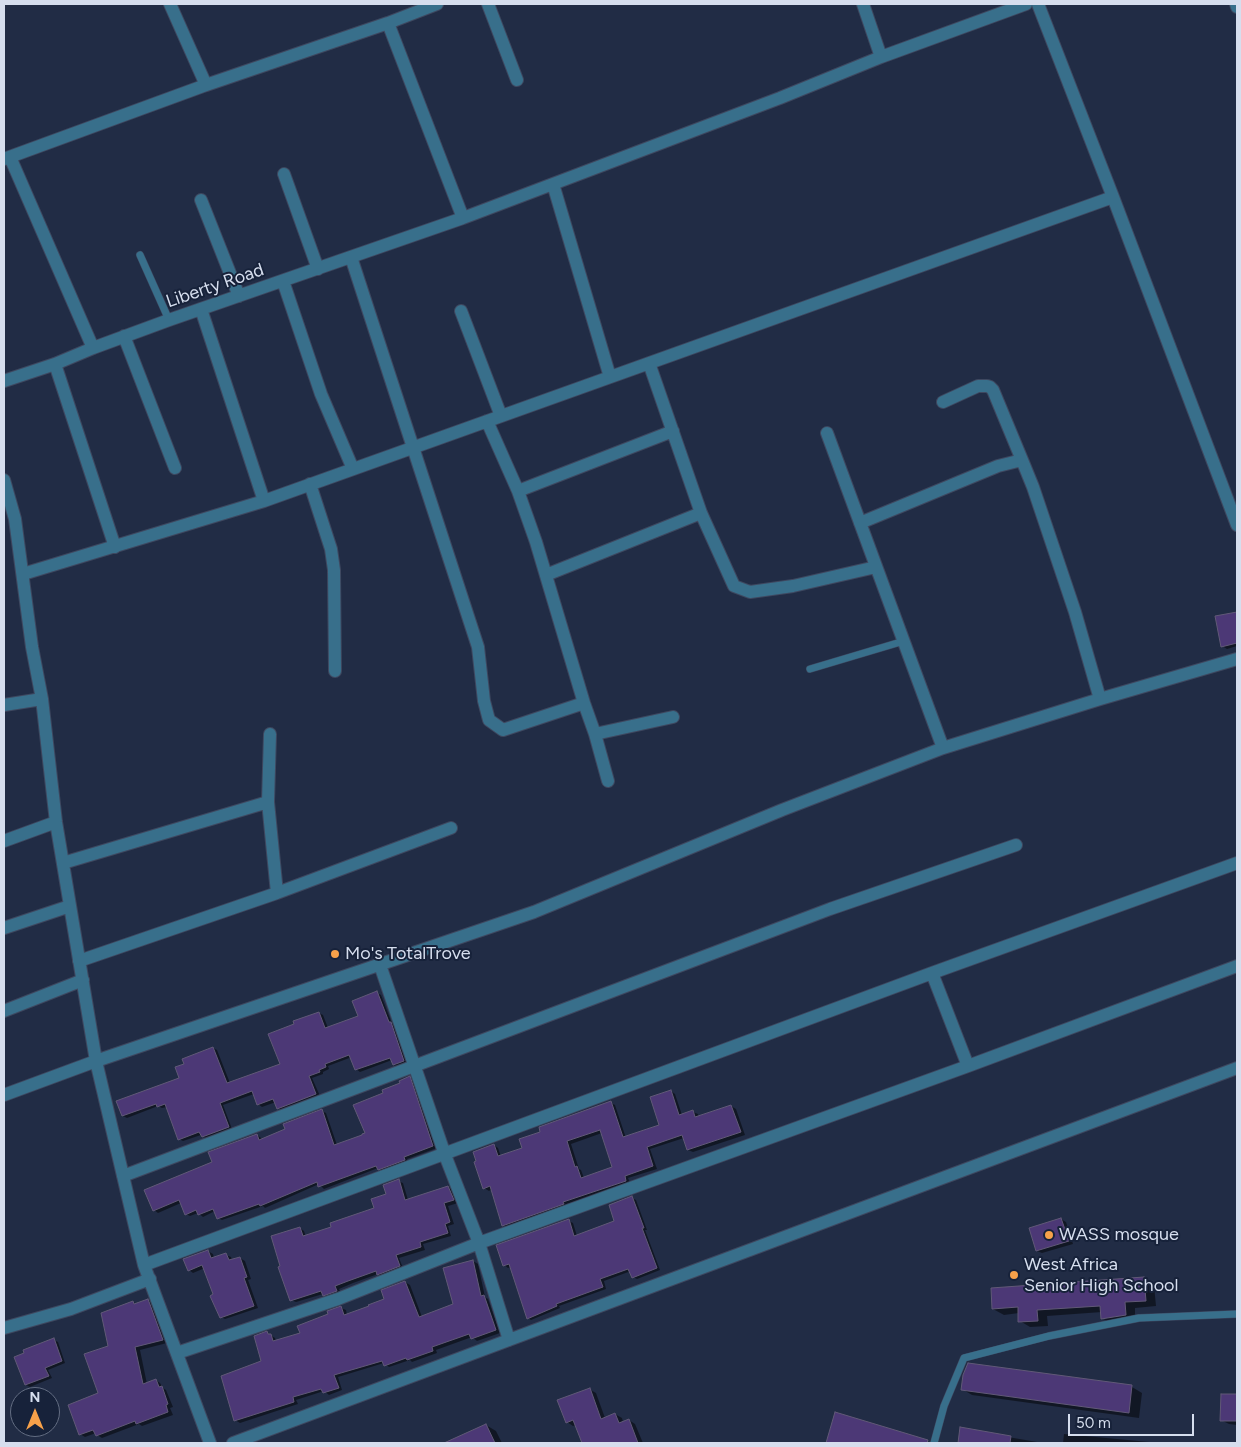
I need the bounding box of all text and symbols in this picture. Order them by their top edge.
street label: Liberty Road [163,259,267,313]
place label: Mo's TotalTrove [345,943,471,965]
marker: Mo's TotalTrove [329,948,341,960]
place label: WASS mosque [1059,1224,1179,1246]
marker: WASS mosque [1043,1229,1055,1241]
place label: West Africa Senior High School [1024,1254,1178,1296]
marker: West Africa Senior High School [1008,1269,1020,1281]
north arrow [10,1387,60,1437]
text: N [30,1389,40,1406]
scale bar [1071,1404,1197,1436]
text: 50 m [1076,1414,1111,1432]

